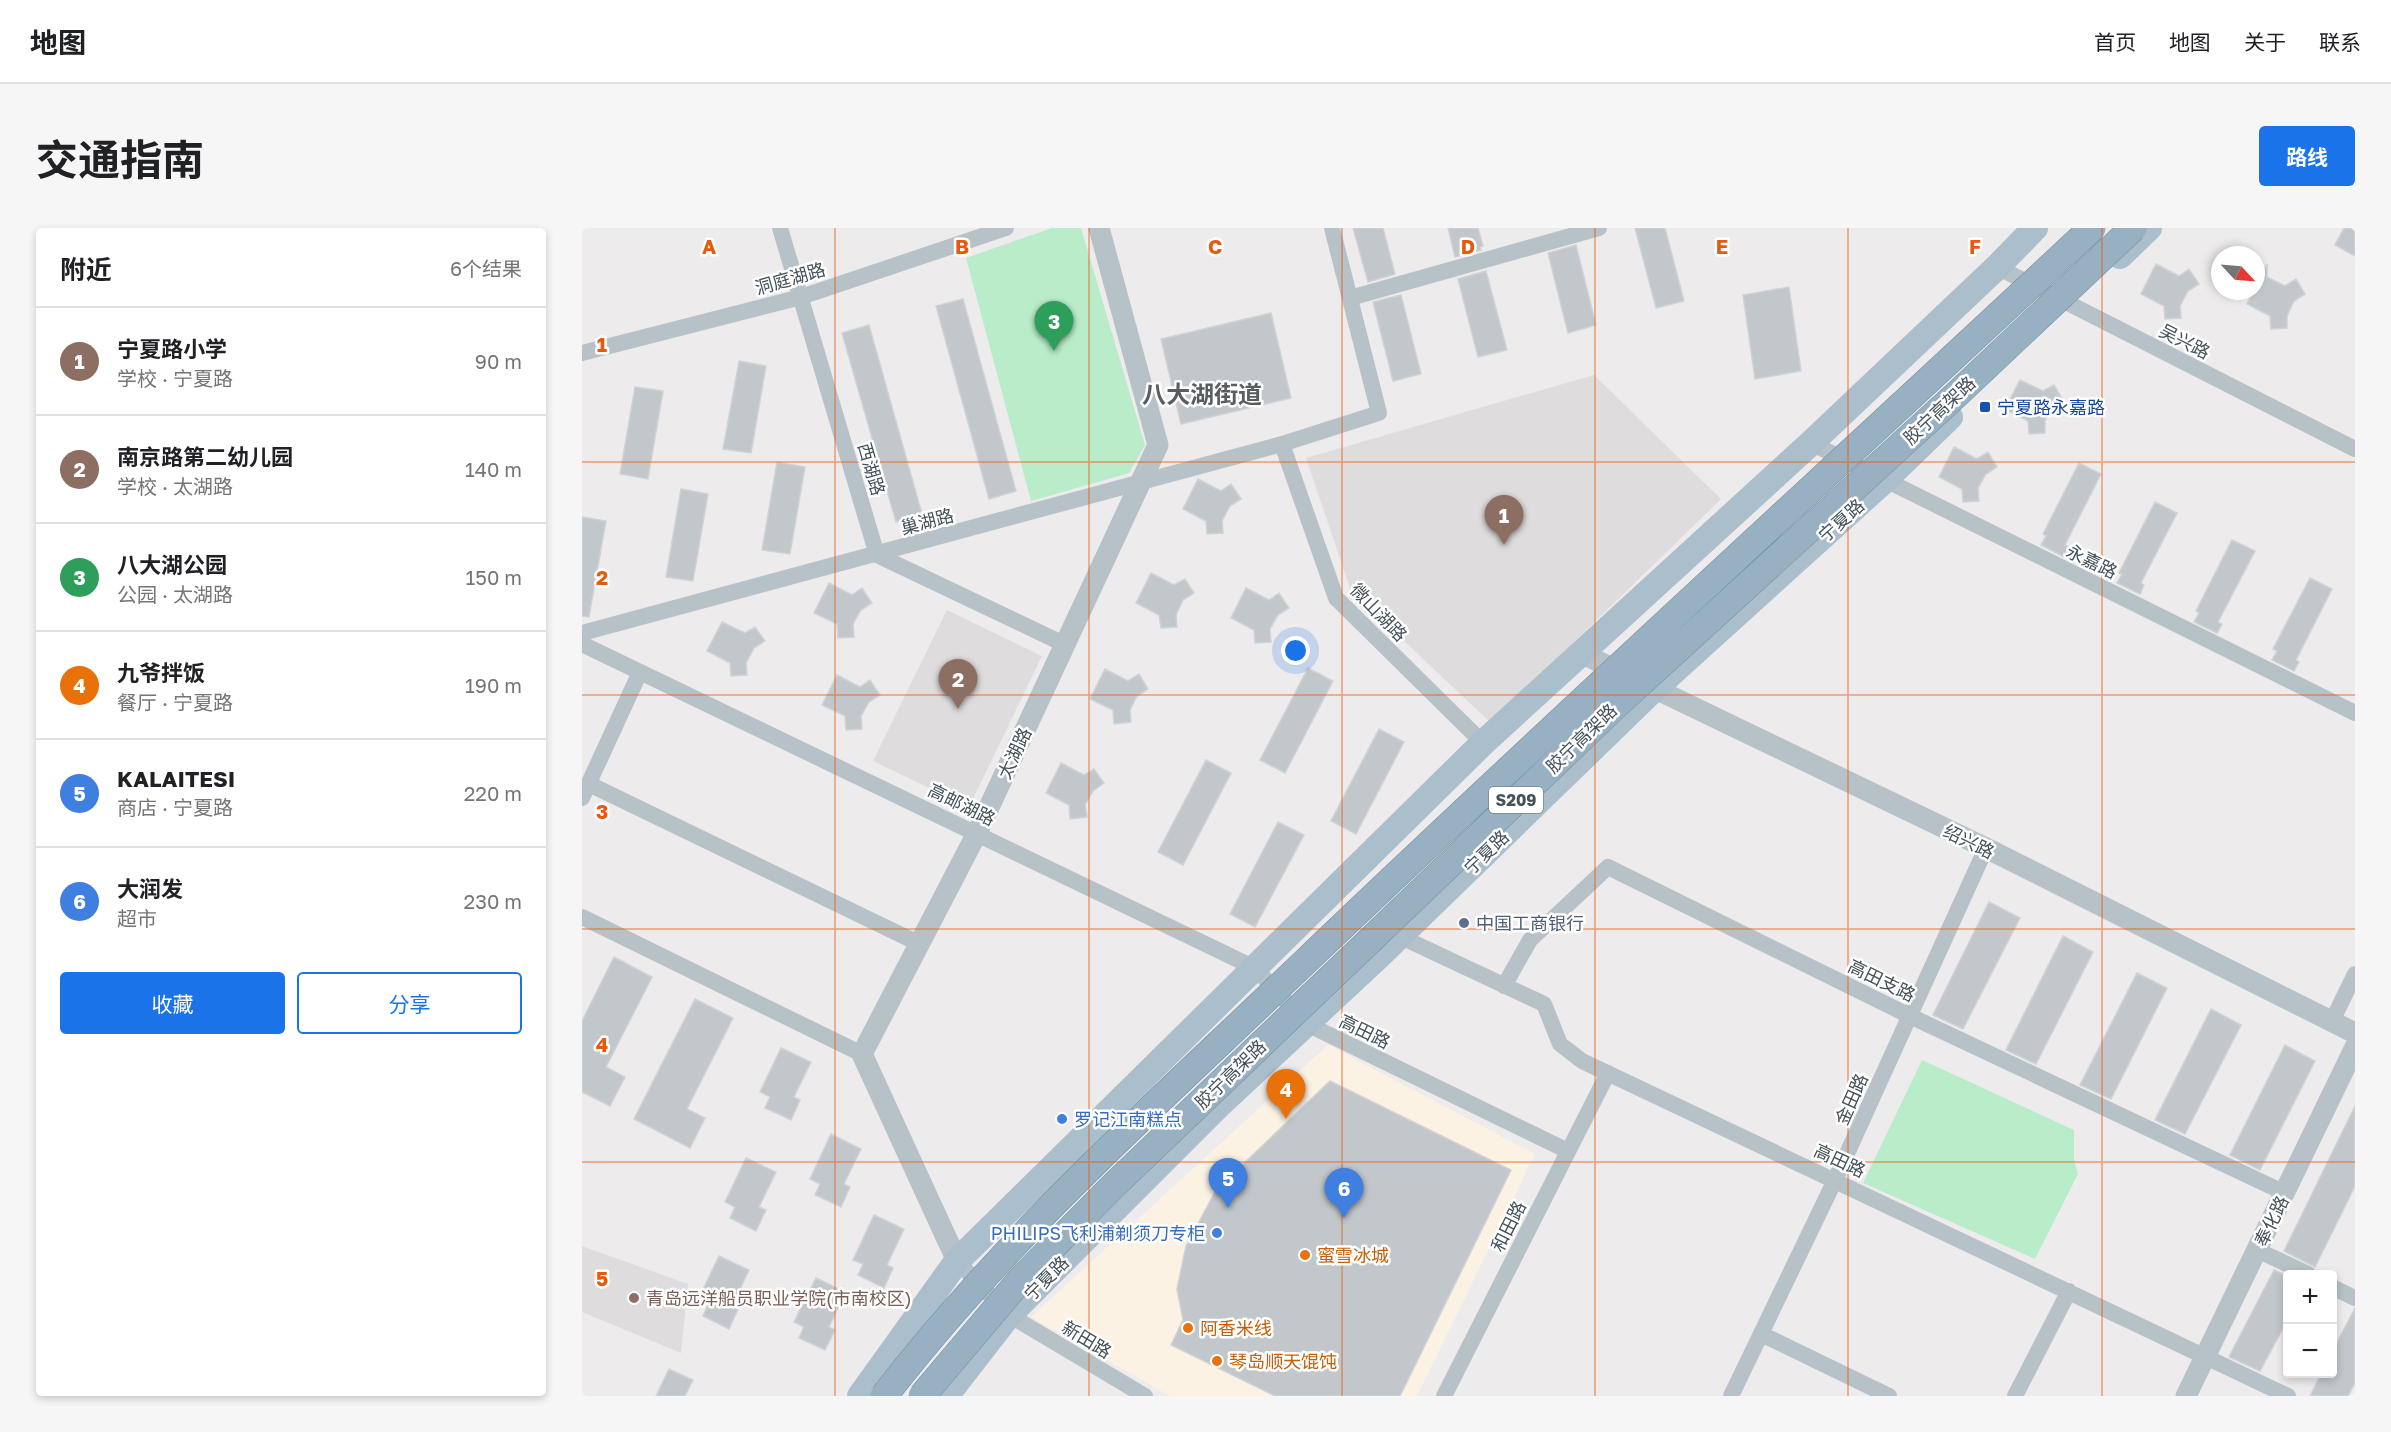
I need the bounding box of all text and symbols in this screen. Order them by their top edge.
text: 地图 [30,26,86,59]
text: 首页 [2094,29,2136,55]
text: 地图 [2169,29,2211,55]
text: 关于 [2244,29,2286,55]
text: 联系 [2319,29,2361,55]
button: 路线 [2259,126,2355,186]
text: 交通指南 [36,134,204,184]
text: A [702,234,716,258]
text: B [955,234,969,258]
text: C [1208,234,1222,258]
text: D [1461,234,1475,258]
text: E [1716,234,1728,258]
text: F [1969,234,1981,258]
north arrow [2211,246,2265,300]
text: 附近 [60,254,112,285]
text: 6个结果 [450,256,522,280]
street label: 洞庭湖路 [752,258,828,298]
pin: 3 [1034,302,1074,351]
street label: 吴兴路 [2156,319,2214,363]
text: 1 [597,332,607,356]
text: 宁夏路小学 [117,335,227,362]
text: 1 [74,349,85,373]
text: 90 m [475,349,522,373]
text: 学校 · 宁夏路 [117,366,233,390]
street label: 胶宁高架路 [1899,371,1979,449]
district label: 八大湖街道 [1142,379,1262,408]
place label: 宁夏路永嘉路 [1997,396,2105,418]
marker: 宁夏路永嘉路 [1978,400,1992,414]
street label: 西湖路 [854,440,890,498]
text: 南京路第二幼儿园 [117,443,293,470]
text: 2 [73,457,86,481]
text: 140 m [465,457,522,481]
text: 学校 · 太湖路 [117,474,233,498]
street label: 宁夏路 [1814,494,1868,546]
pin: 1 [1484,496,1524,545]
street label: 巢湖路 [898,503,956,539]
street label: 永嘉路 [2063,539,2121,583]
text: 八大湖公园 [117,551,227,578]
text: 3 [73,565,86,589]
text: 150 m [466,565,522,589]
text: 2 [596,565,608,589]
street label: 微山湖路 [1346,578,1412,646]
text: 公园 · 太湖路 [117,582,233,606]
your location [1281,636,1310,665]
text: 九爷拌饭 [117,659,205,686]
pin: 2 [938,660,977,709]
text: 4 [73,673,86,697]
text: 190 m [465,673,522,697]
text: 餐厅 · 宁夏路 [117,690,233,714]
street label: 胶宁高架路 [1541,699,1621,777]
street label: 太湖路 [993,724,1035,782]
text: KALAITESI [117,765,235,792]
street label: 高邮湖路 [925,778,999,830]
text: 5 [73,781,86,805]
text: 220 m [464,781,522,805]
road number: S209 [1489,787,1543,813]
text: 商店 · 宁夏路 [117,795,233,819]
text: 3 [596,799,608,823]
street label: 绍兴路 [1940,819,1998,863]
street label: 宁夏路 [1459,825,1513,879]
text: 大润发 [117,875,183,902]
text: 6 [73,889,86,913]
text: 230 m [464,889,522,913]
text: 超市 [117,906,157,930]
place label: 中国工商银行 [1476,912,1584,934]
marker: 中国工商银行 [1457,916,1471,930]
street label: 高田支路 [1845,954,1919,1006]
button: 收藏 [60,972,285,1034]
button: 分享 [297,972,522,1034]
street label: 高田路 [1336,1009,1394,1053]
text: 4 [596,1032,608,1056]
street label: 胶宁高架路 [1190,1035,1270,1113]
pin: 4 [1266,1070,1306,1119]
street label: 金田路 [1830,1070,1872,1128]
place label: 罗记江南糕点 [1074,1108,1182,1130]
marker: 罗记江南糕点 [1055,1112,1069,1126]
street label: 高田路 [1811,1139,1869,1181]
pin: 5 [1208,1158,1248,1208]
pin: 6 [1324,1168,1364,1218]
street label: 奉化路 [2249,1192,2293,1250]
street label: 和田路 [1486,1197,1530,1255]
place label: PHILIPS飞利浦剃须刀专柜 [991,1222,1205,1244]
marker: PHILIPS飞利浦剃须刀专柜 [1210,1226,1224,1240]
place label: 蜜雪冰城 [1317,1244,1389,1266]
marker: 蜜雪冰城 [1298,1248,1312,1262]
street label: 宁夏路 [1019,1251,1073,1305]
text: 5 [596,1266,608,1290]
map controls [2283,1270,2337,1378]
button: + [2283,1270,2337,1324]
place label: 青岛远洋船员职业学院(市南校区) [646,1287,912,1309]
marker: 青岛远洋船员职业学院(市南校区) [627,1291,641,1305]
street label: 新田路 [1058,1316,1116,1362]
place label: 阿香米线 [1200,1317,1272,1339]
marker: 阿香米线 [1181,1321,1195,1335]
button: − [2283,1324,2337,1378]
place label: 琴岛顺天馄饨 [1229,1350,1337,1372]
marker: 琴岛顺天馄饨 [1210,1354,1224,1368]

